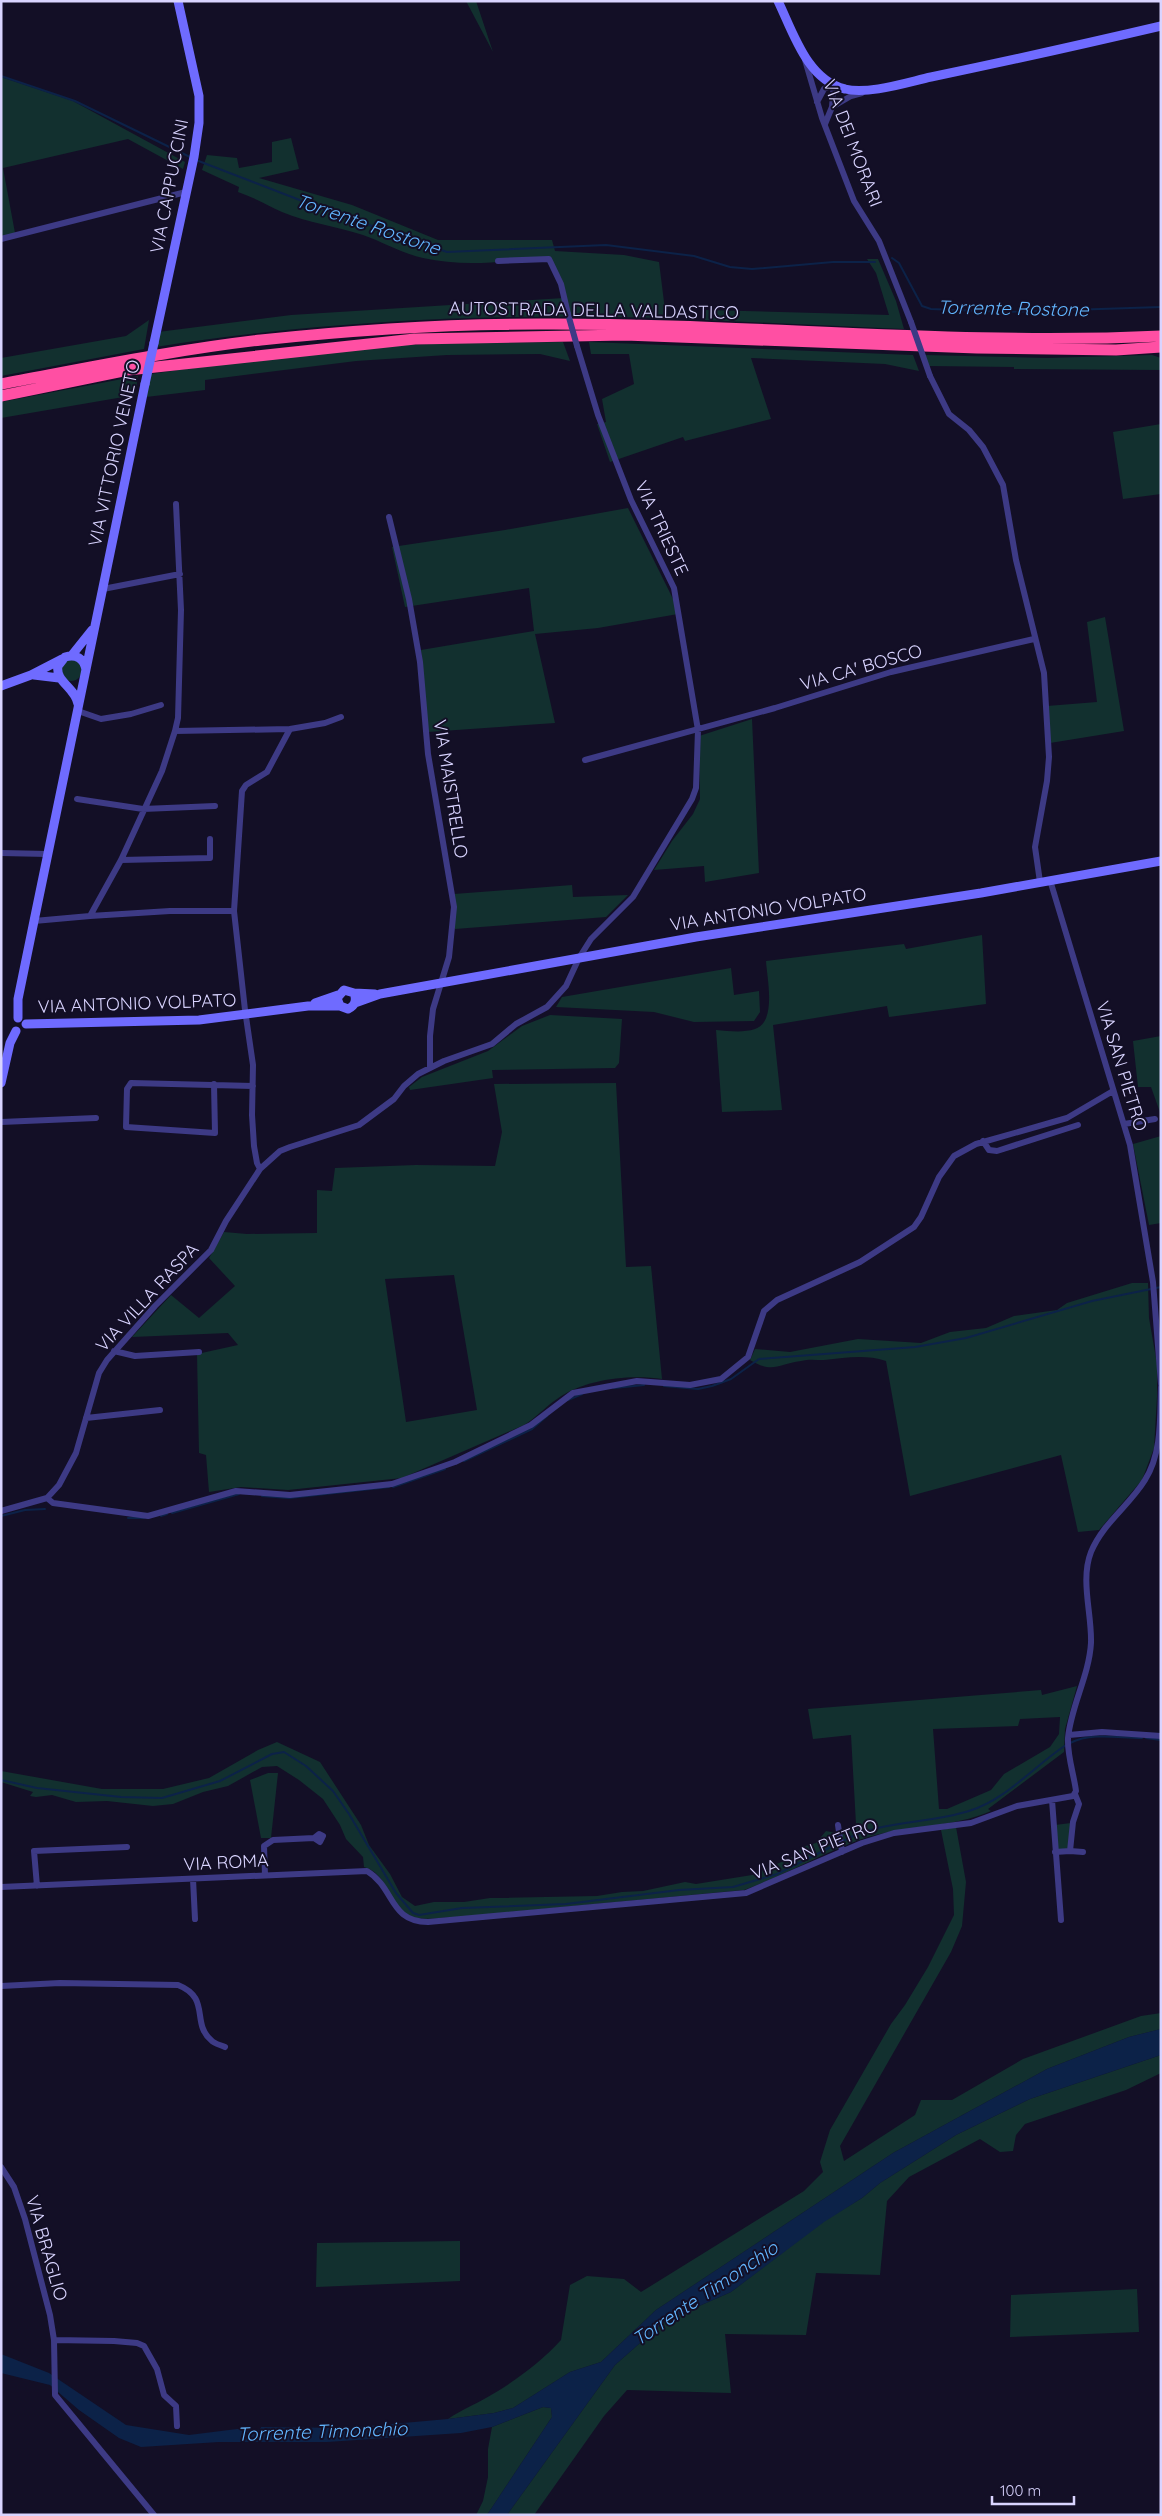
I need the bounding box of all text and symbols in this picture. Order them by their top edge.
street label: VIA DEI MORARI [818,76,888,210]
street label: VIA CAPPUCCINI [145,117,193,255]
water label: Torrente Rostone [292,188,445,260]
water label: Torrente Rostone [937,295,1090,321]
street label: AUTOSTRADA DELLA VALDASTICO [449,296,739,324]
street label: VIA VITTORIO VENETO [83,358,145,548]
street label: VIA TRIESTE [630,477,694,579]
street label: VIA CA' BOSCO [797,639,925,695]
street label: VIA MAISTRELLO [429,718,473,860]
street label: VIA ANTONIO VOLPATO [668,882,868,936]
street label: VIA ANTONIO VOLPATO [37,988,237,1018]
street label: VIA SAN PIETRO [1091,998,1153,1134]
street label: VIA VILLA RASPA [91,1237,204,1356]
street label: VIA SAN PIETRO [747,1813,881,1885]
street label: VIA ROMA [183,1848,270,1876]
street label: VIA BRAGLIO [21,2193,73,2303]
water label: Torrente Timonchio [628,2235,784,2351]
water label: Torrente Timonchio [236,2416,409,2446]
scale bar [992,2474,1074,2506]
text: 100 m [1000,2481,1041,2500]

